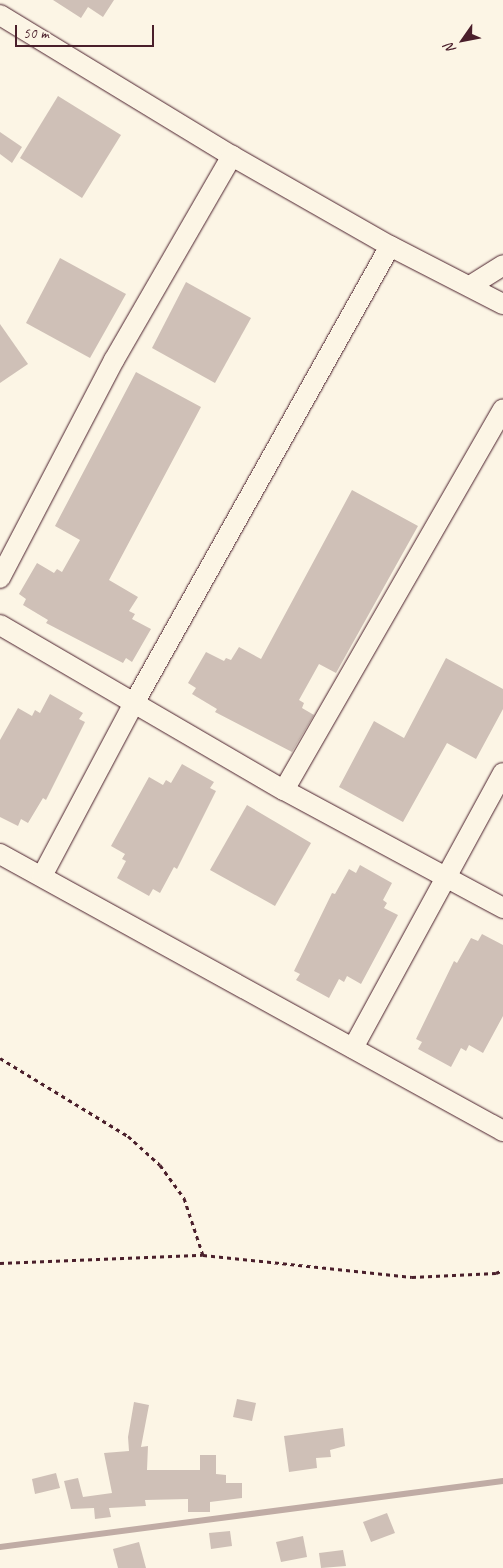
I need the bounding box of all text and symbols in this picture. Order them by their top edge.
scale bar [18,15,156,47]
north arrow [438,15,488,65]
text: 50 m [23,24,49,43]
text: N [441,40,459,57]

